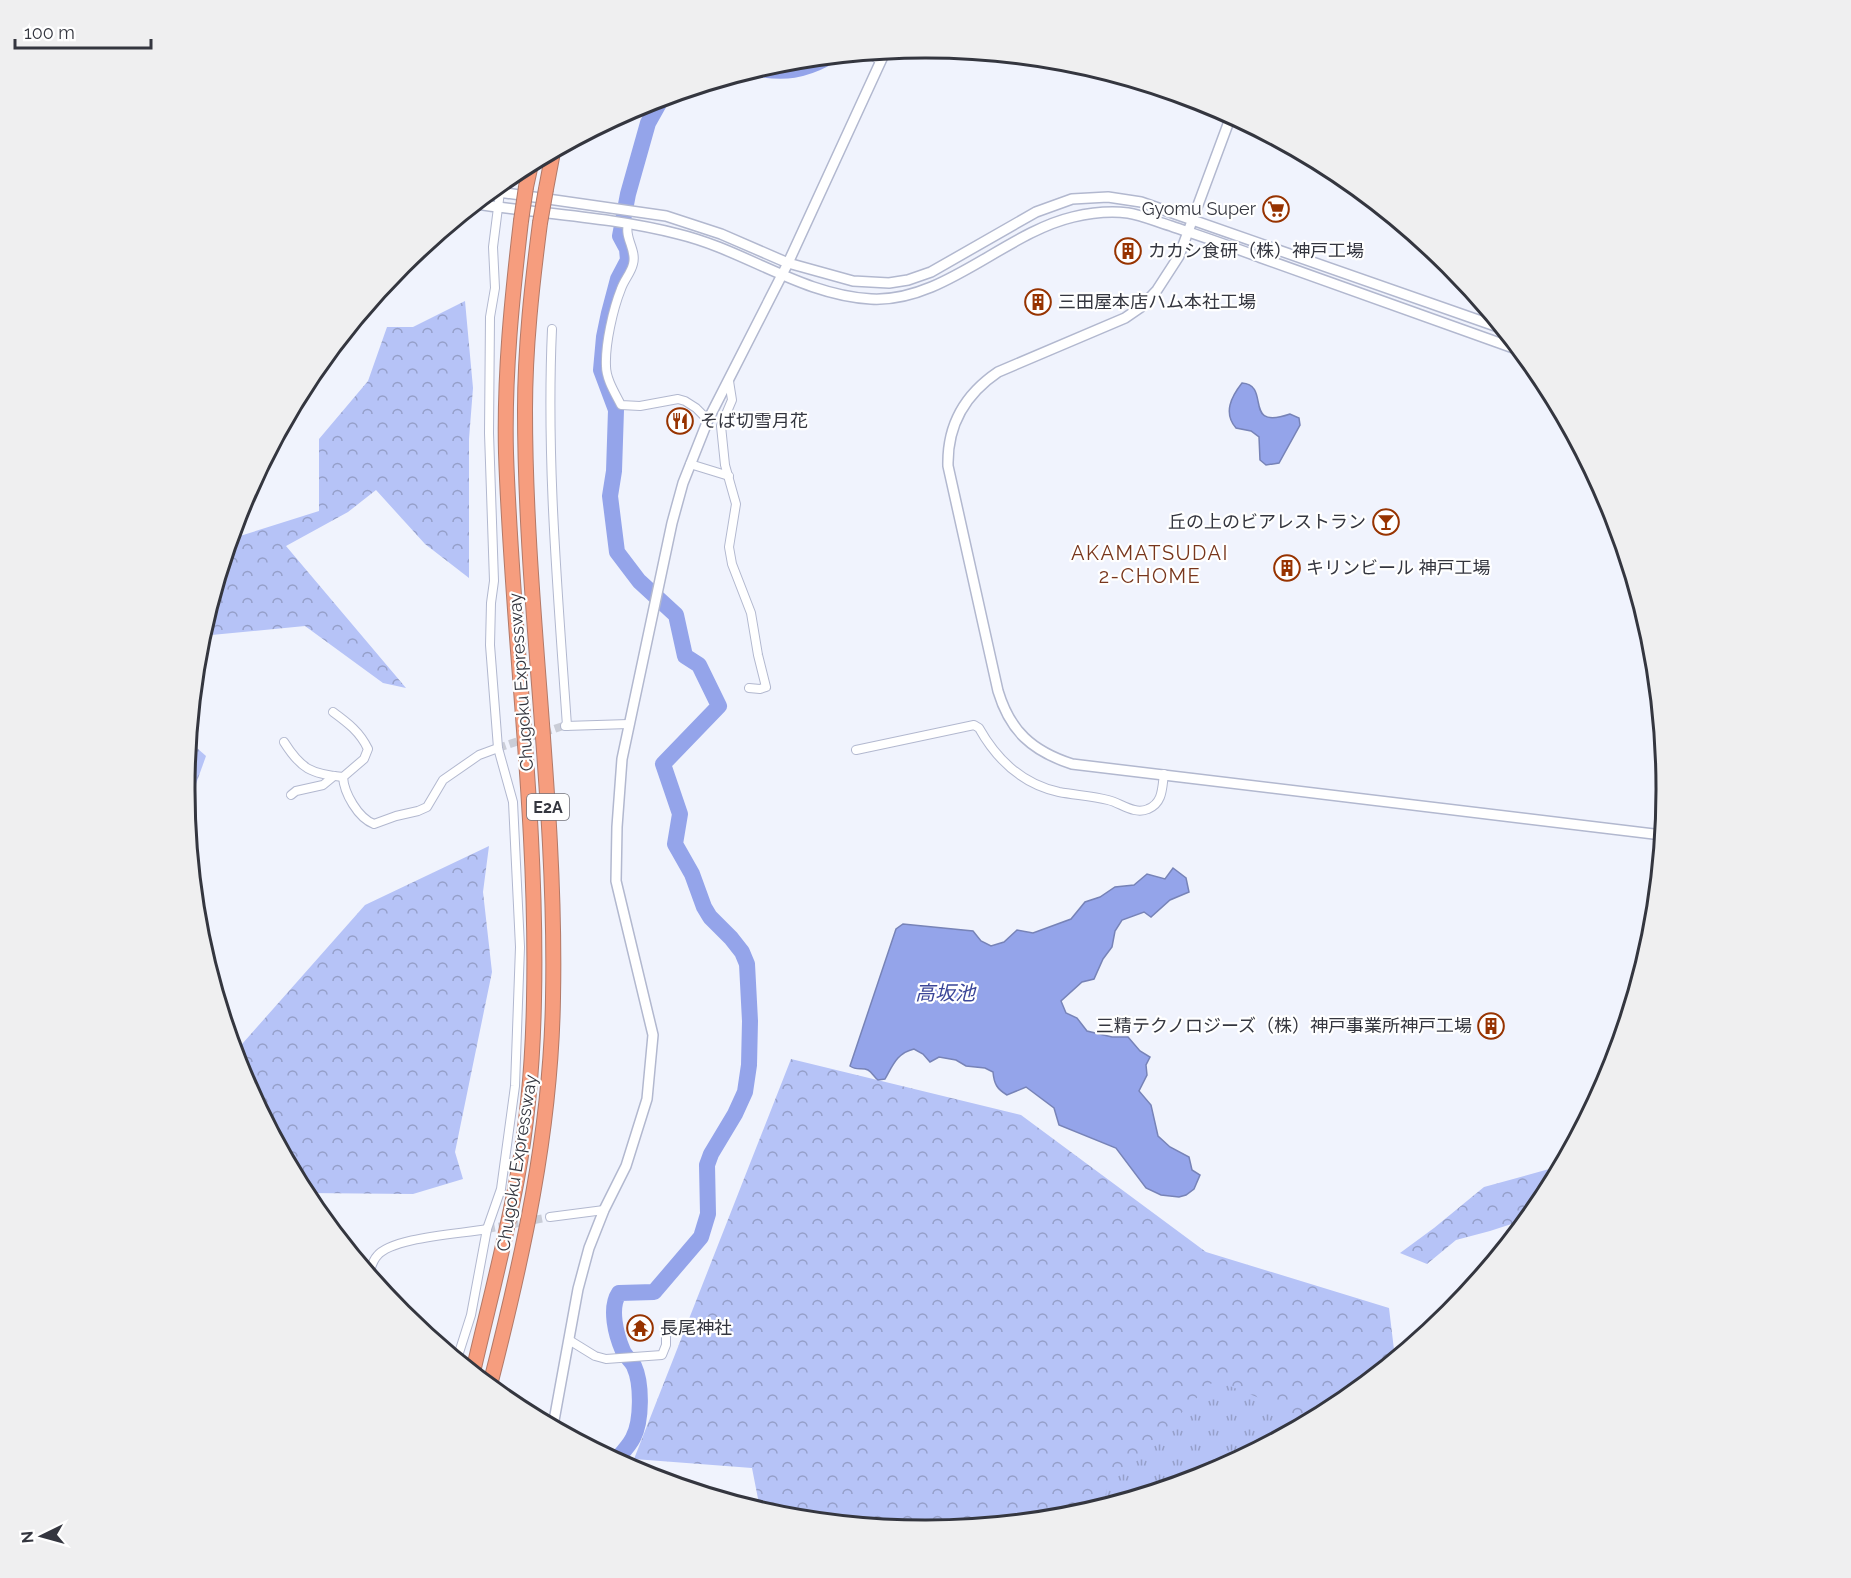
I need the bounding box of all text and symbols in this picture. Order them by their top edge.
scale bar [15,12,152,50]
text: 100 m [24,22,75,43]
supermarket icon: Gyomu Super [1261,194,1291,224]
place label: Gyomu Super [1142,198,1257,219]
building icon: カカシ食研（株）神戸工場 [1113,236,1143,266]
place label: カカシ食研（株）神戸工場 [1148,240,1364,261]
building icon: 三田屋本店ハム本社工場 [1023,287,1053,317]
place label: 三田屋本店ハム本社工場 [1058,291,1256,312]
restaurant icon: そば切雪月花 [665,406,695,436]
place label: そば切雪月花 [700,410,808,431]
bar icon: 丘の上のビアレストラン [1371,507,1401,537]
place label: 丘の上のビアレストラン [1168,511,1366,532]
district label: AKAMATSUDAI 2-CHOME [1071,541,1229,588]
building icon: キリンビール 神戸工場 [1272,553,1302,583]
place label: キリンビール 神戸工場 [1306,557,1491,578]
street label: Chugoku Expressway [504,592,537,772]
road number: E2A [527,794,569,820]
water label: 高坂池 [915,981,977,1005]
building icon: 三精テクノロジーズ（株）神戸事業所神戸工場 [1476,1011,1506,1041]
place label: 三精テクノロジーズ（株）神戸事業所神戸工場 [1096,1015,1472,1036]
street label: Chugoku Expressway [492,1073,541,1253]
temple icon: 長尾神社 [625,1313,655,1343]
place label: 長尾神社 [660,1317,732,1338]
north arrow [12,1506,72,1566]
text: N [18,1530,38,1544]

